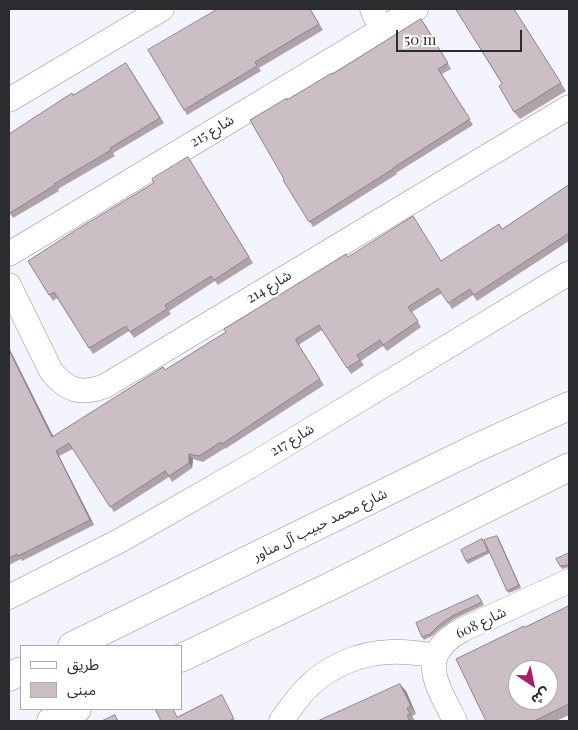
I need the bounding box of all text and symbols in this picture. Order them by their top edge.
scale bar [398,20,524,52]
text: 50 m [404,29,436,49]
street label: شارع 215 [187,111,237,151]
street label: شارع 214 [243,267,295,307]
street label: شارع 217 [267,420,317,460]
street label: شارع محمد حبيب آل مناور [250,485,390,565]
street label: شارع 608 [453,604,509,642]
legend [20,645,182,710]
text: طريق [67,654,99,674]
north arrow [508,660,558,710]
text: مبنى [67,679,96,699]
text: ش [528,684,554,710]

